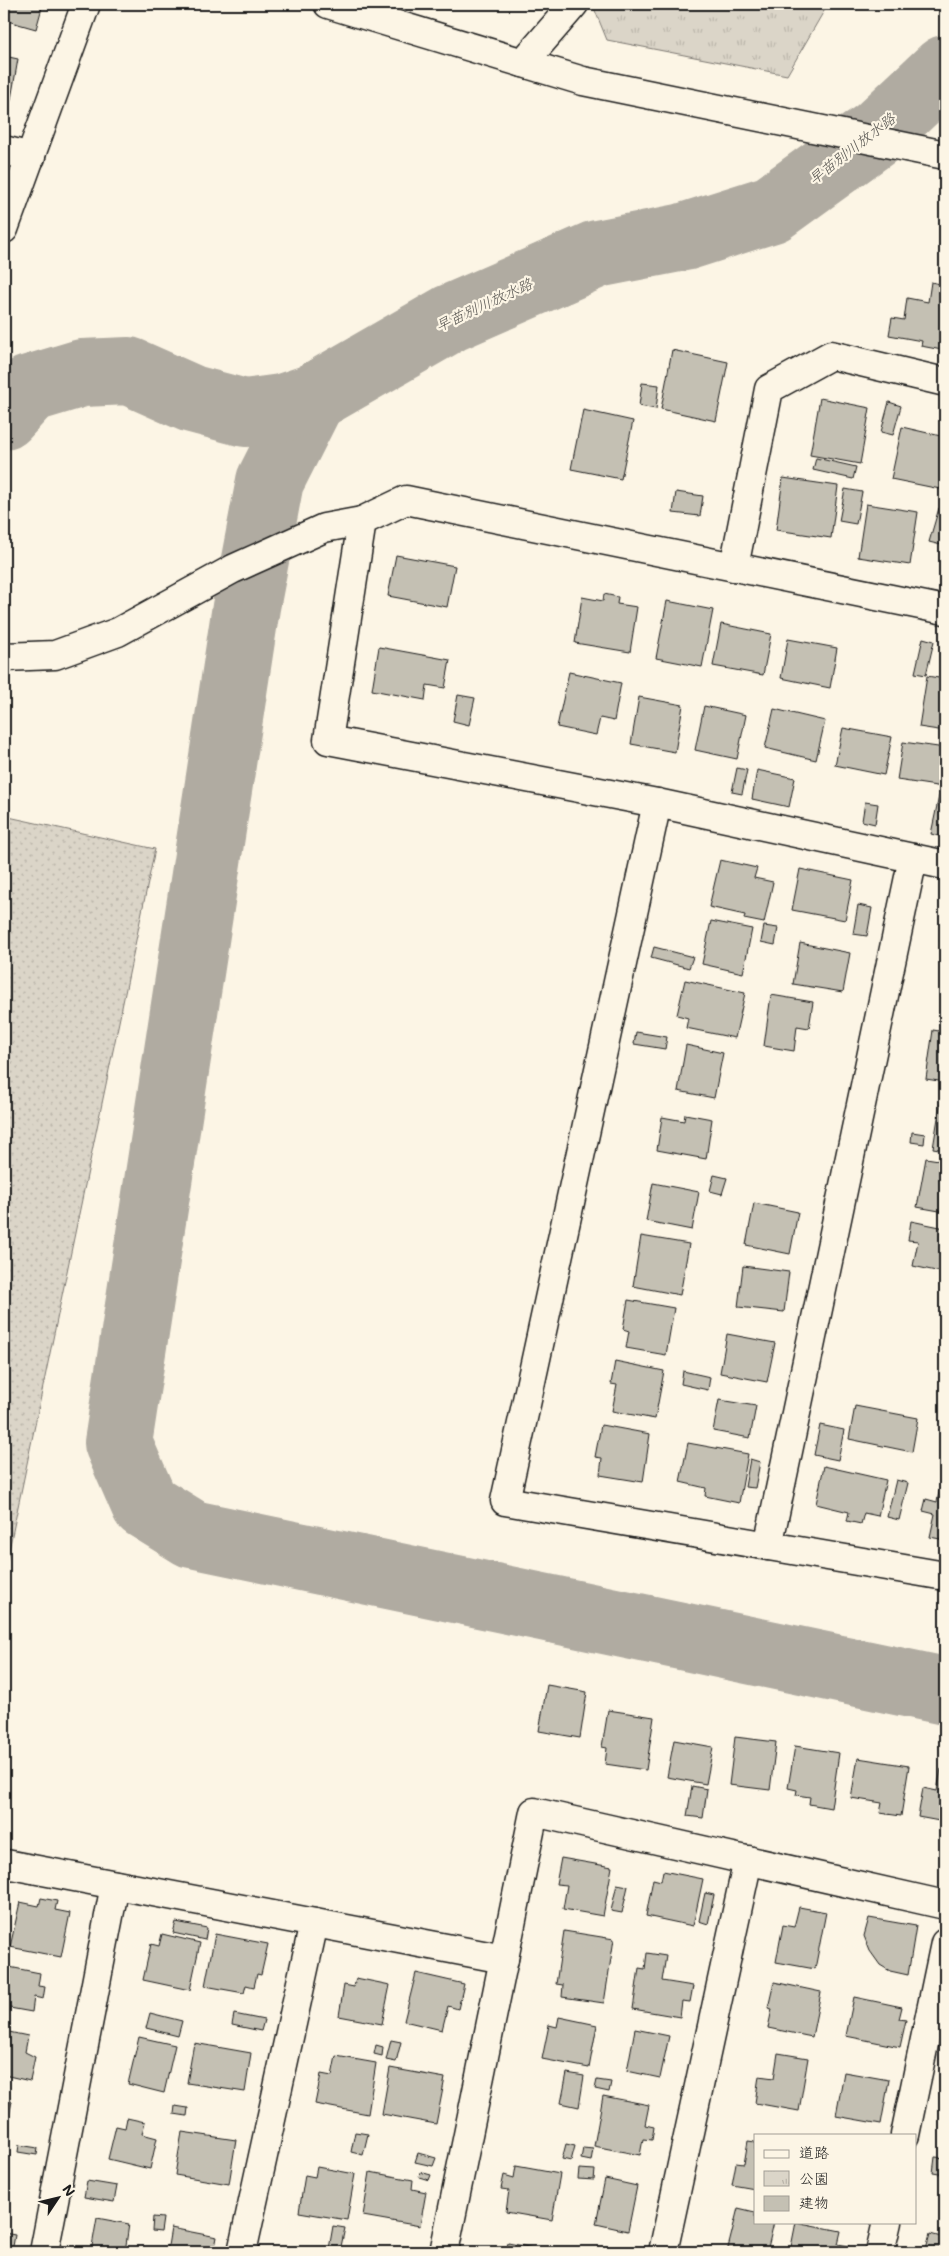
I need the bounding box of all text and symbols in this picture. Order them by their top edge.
water label: 早苗別川放水路 [804,107,900,188]
water label: 早苗別川放水路 [432,272,536,335]
legend [754,2134,916,2224]
text: 道路 [799,2142,829,2162]
text: 公園 [799,2168,829,2188]
north arrow [32,2174,82,2224]
text: N [58,2180,80,2200]
text: 建物 [799,2192,829,2212]

